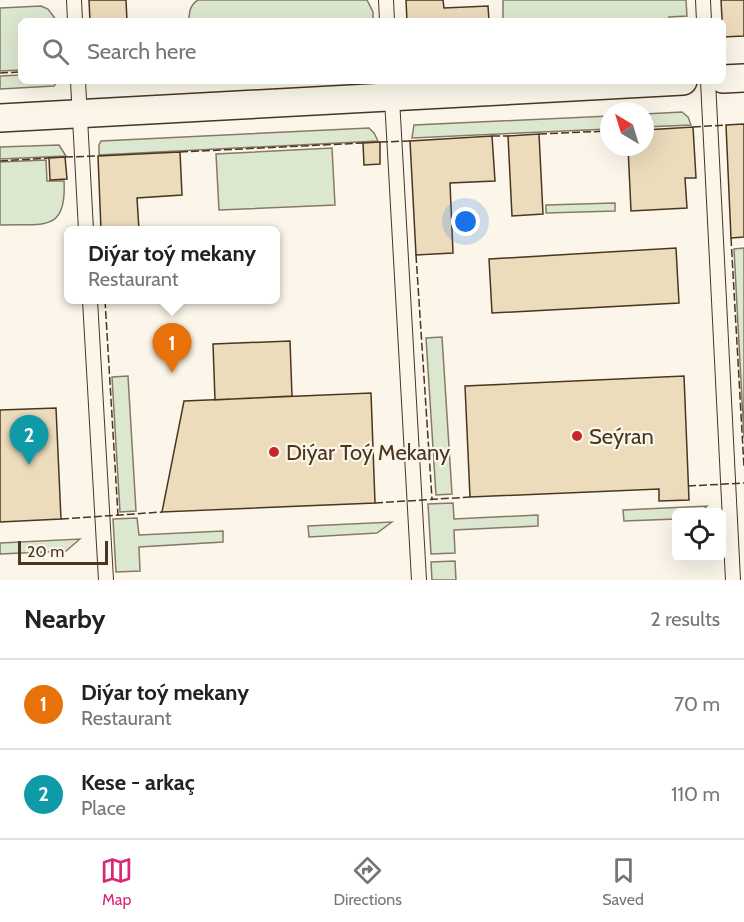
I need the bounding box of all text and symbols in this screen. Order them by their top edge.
search box [18,18,726,84]
icon: search [39,35,72,68]
text: Search here [87,38,196,65]
north arrow [600,102,654,156]
your location [451,207,480,236]
popup [64,226,280,304]
text: Diýar toý mekany [88,240,256,267]
text: Restaurant [88,267,179,291]
pin: 1 [152,324,192,373]
pin: 2 [9,416,48,465]
place label: Seýran [589,423,654,450]
marker: Seýran [570,429,584,443]
place label: Diýar Toý Mekany [286,439,450,466]
marker: Diýar Toý Mekany [267,445,281,459]
map controls [672,508,726,562]
button: locate [672,508,726,562]
scale bar [18,538,108,566]
text: 20 m [27,542,64,561]
text: Nearby [24,603,105,635]
text: 2 results [650,607,720,631]
text: Diýar toý mekany [81,679,249,706]
text: 1 [40,692,47,716]
text: 70 m [674,692,720,716]
text: Restaurant [81,706,172,730]
text: Kese - arkaç [81,769,195,796]
text: 2 [38,782,49,806]
text: 110 m [671,782,720,806]
text: Place [81,796,126,820]
tab: Map [100,854,133,909]
tab: Directions [334,854,402,909]
tab: Saved [602,854,644,909]

